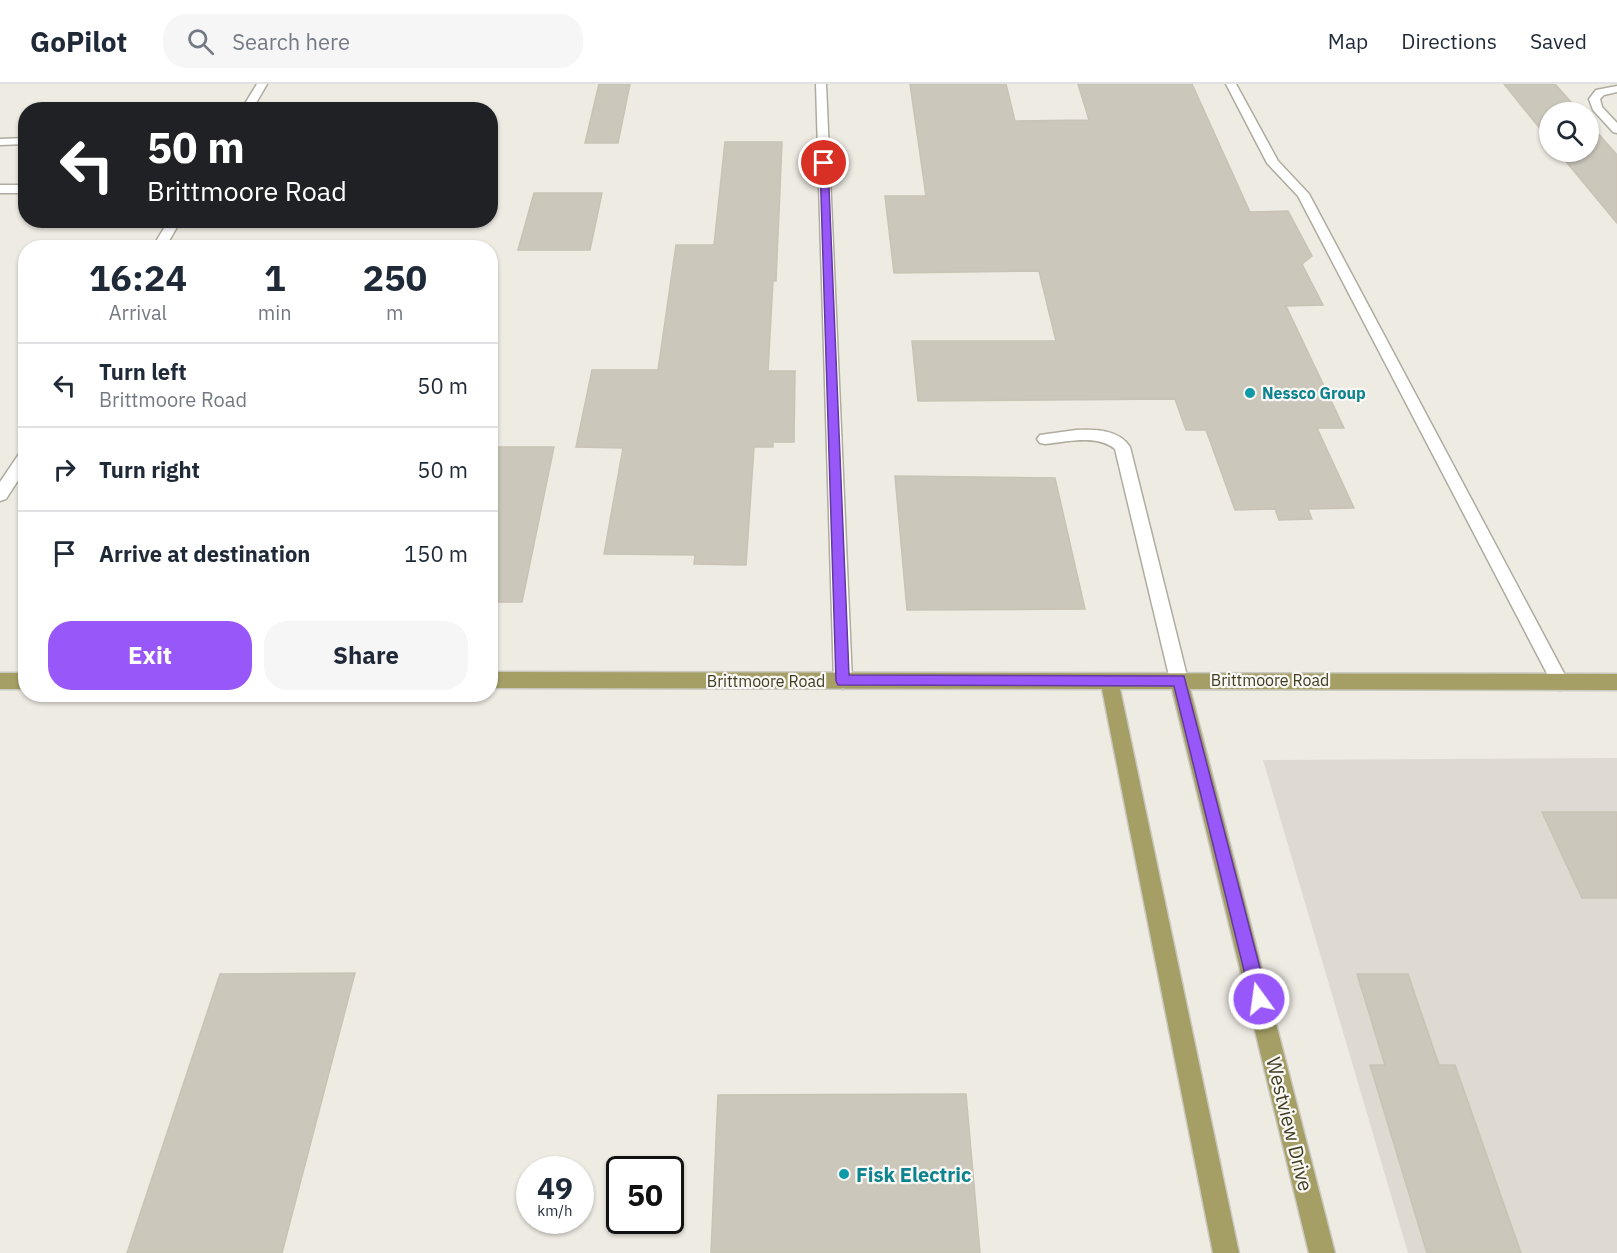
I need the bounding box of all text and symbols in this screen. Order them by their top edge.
search box [163,14,583,68]
text: GoPilot [30,23,127,60]
icon: search [184,25,217,58]
text: Search here [232,27,350,56]
text: Map [1328,27,1368,55]
text: Directions [1401,27,1497,55]
text: Saved [1530,27,1587,55]
map controls [1539,102,1599,162]
button: search [1539,102,1599,162]
text: 50 m [147,120,245,175]
icon: left [48,126,126,204]
pin [798,137,849,188]
icon: arrive [807,146,840,179]
text: Brittmoore Road [147,173,347,208]
text: 16:24 [89,254,187,301]
text: 1 [264,254,286,301]
text: 250 [362,254,427,301]
text: Arrival [109,299,167,326]
text: min [258,299,292,326]
text: m [386,299,404,326]
text: Turn left [99,357,187,386]
icon: left [48,369,81,402]
text: 50 m [417,371,468,400]
place label: Nessco Group [1262,383,1366,403]
text: Brittmoore Road [99,386,247,413]
marker: Nessco Group [1243,386,1257,400]
icon: right [48,453,81,486]
text: Turn right [99,455,200,484]
text: 50 m [417,455,468,484]
icon: arrive [48,537,81,570]
text: Arrive at destination [99,539,310,568]
text: 150 m [404,539,468,568]
button: Exit [48,621,252,690]
button: Share [264,621,468,690]
street label: Brittmoore Road [1211,670,1329,690]
street label: Brittmoore Road [707,671,825,691]
position arrow [1227,967,1291,1031]
street label: Westview Drive [1260,1054,1320,1194]
speed limit sign: 50 [606,1156,684,1234]
place label: Fisk Electric [856,1161,971,1188]
marker: Fisk Electric [837,1167,851,1181]
text: 49 [537,1168,573,1207]
text: km/h [537,1201,573,1220]

